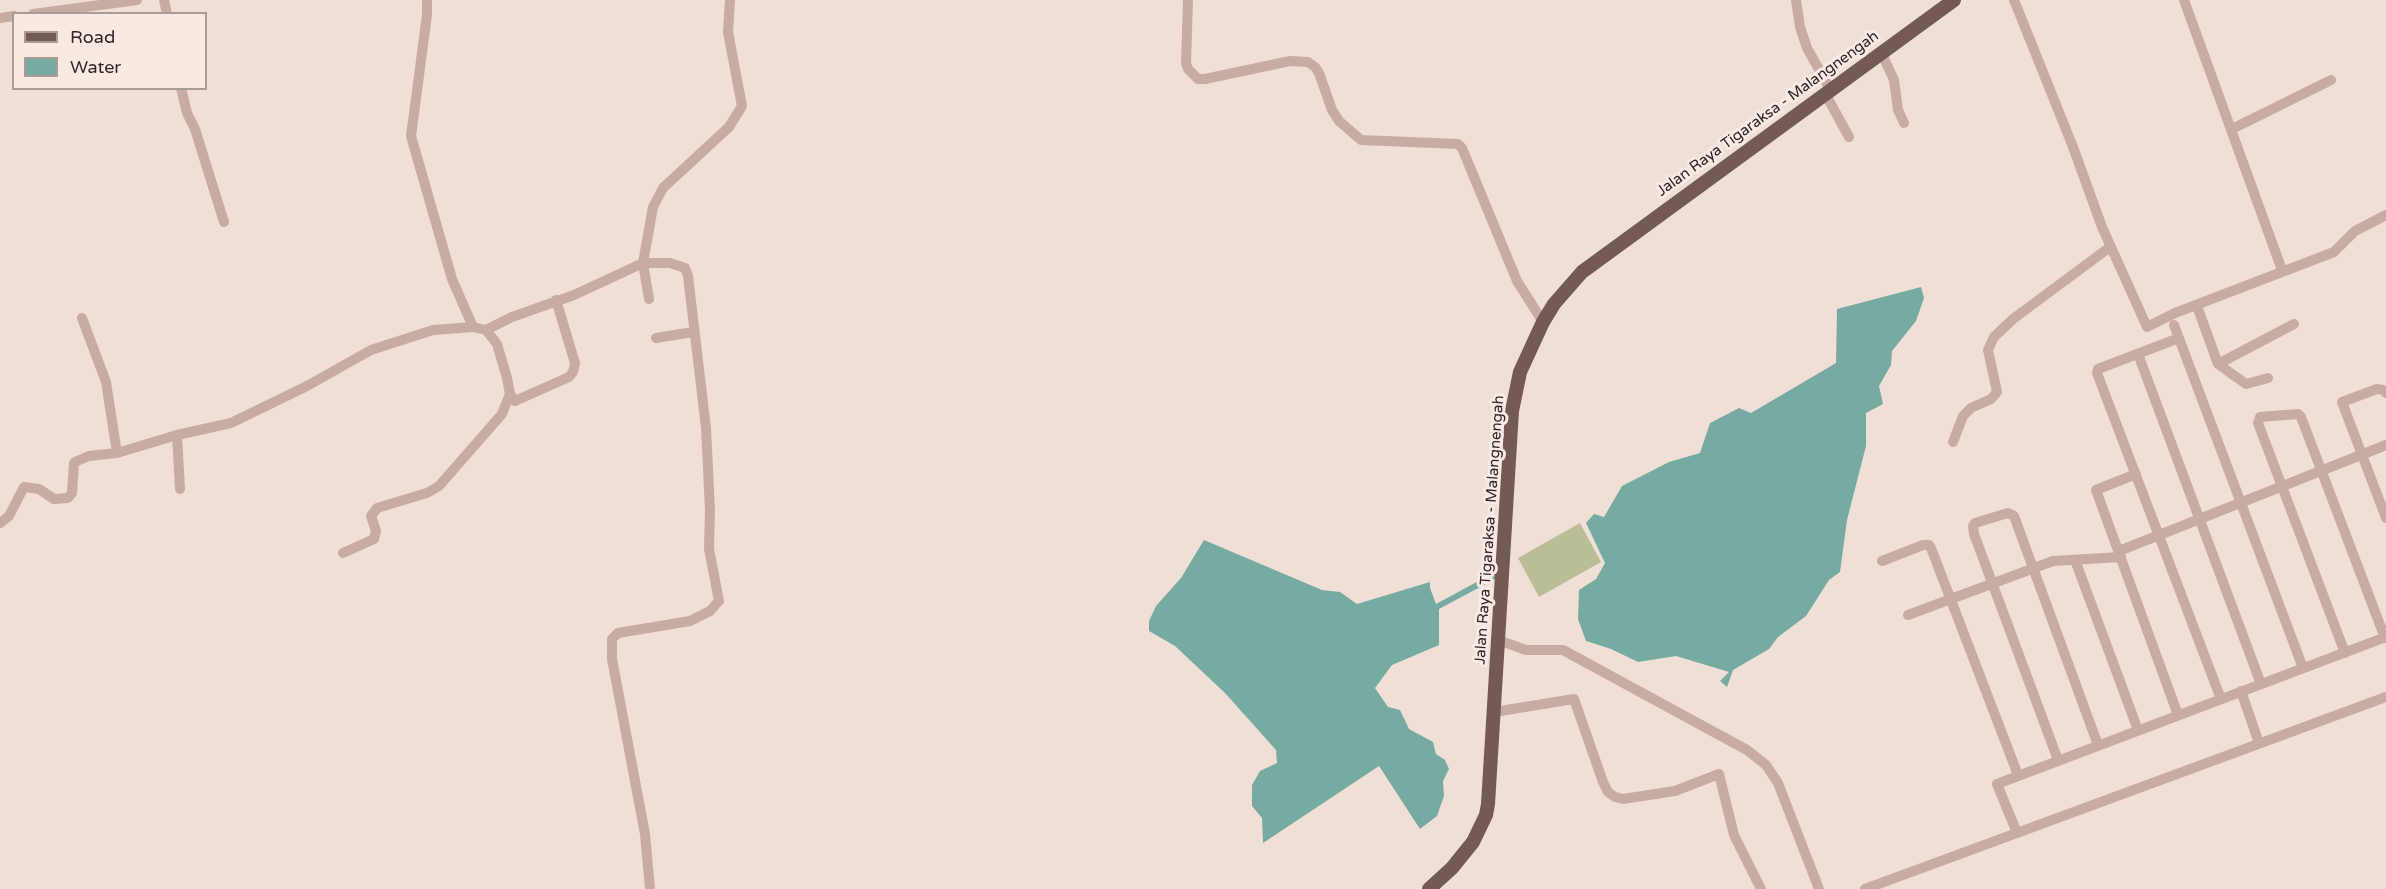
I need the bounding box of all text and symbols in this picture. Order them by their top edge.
legend [12,12,207,90]
text: Road [70,26,115,48]
street label: Jalan Raya Tigaraksa - Malangnengah [1654,27,1882,201]
text: Water [70,56,121,78]
street label: Jalan Raya Tigaraksa - Malangnengah [1472,395,1508,665]

